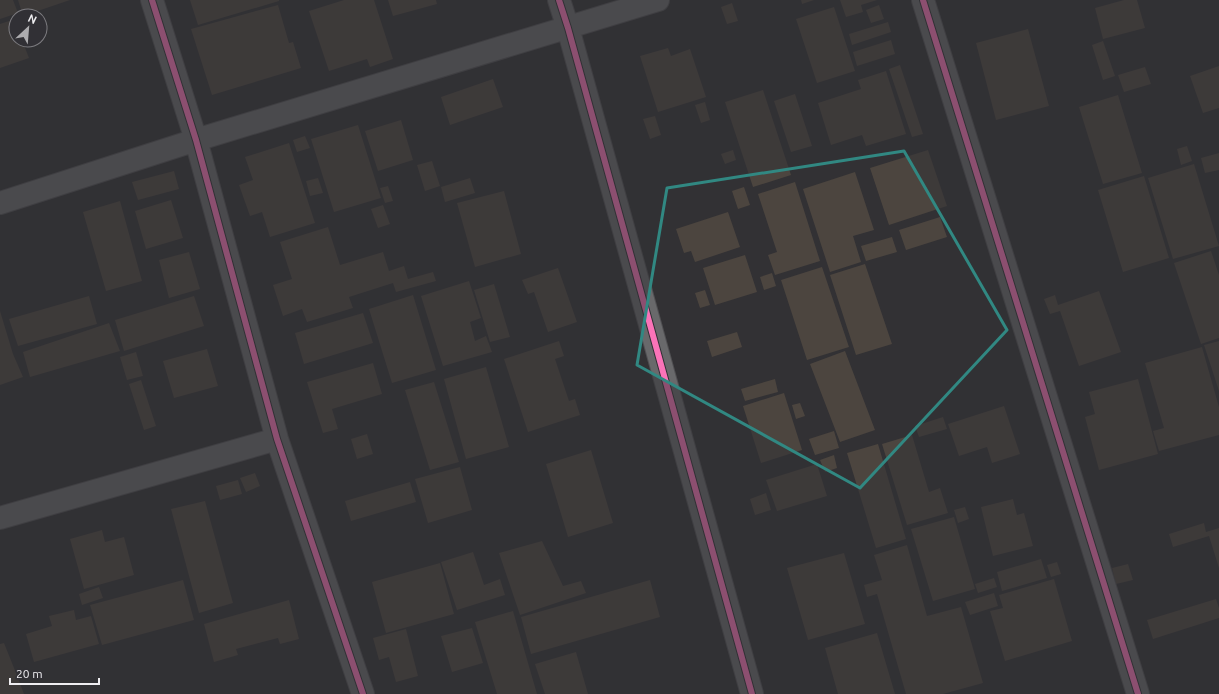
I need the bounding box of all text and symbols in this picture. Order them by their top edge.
north arrow [8,8,48,48]
text: N [26,12,39,26]
scale bar [10,660,99,686]
text: 20 m [16,667,43,680]

